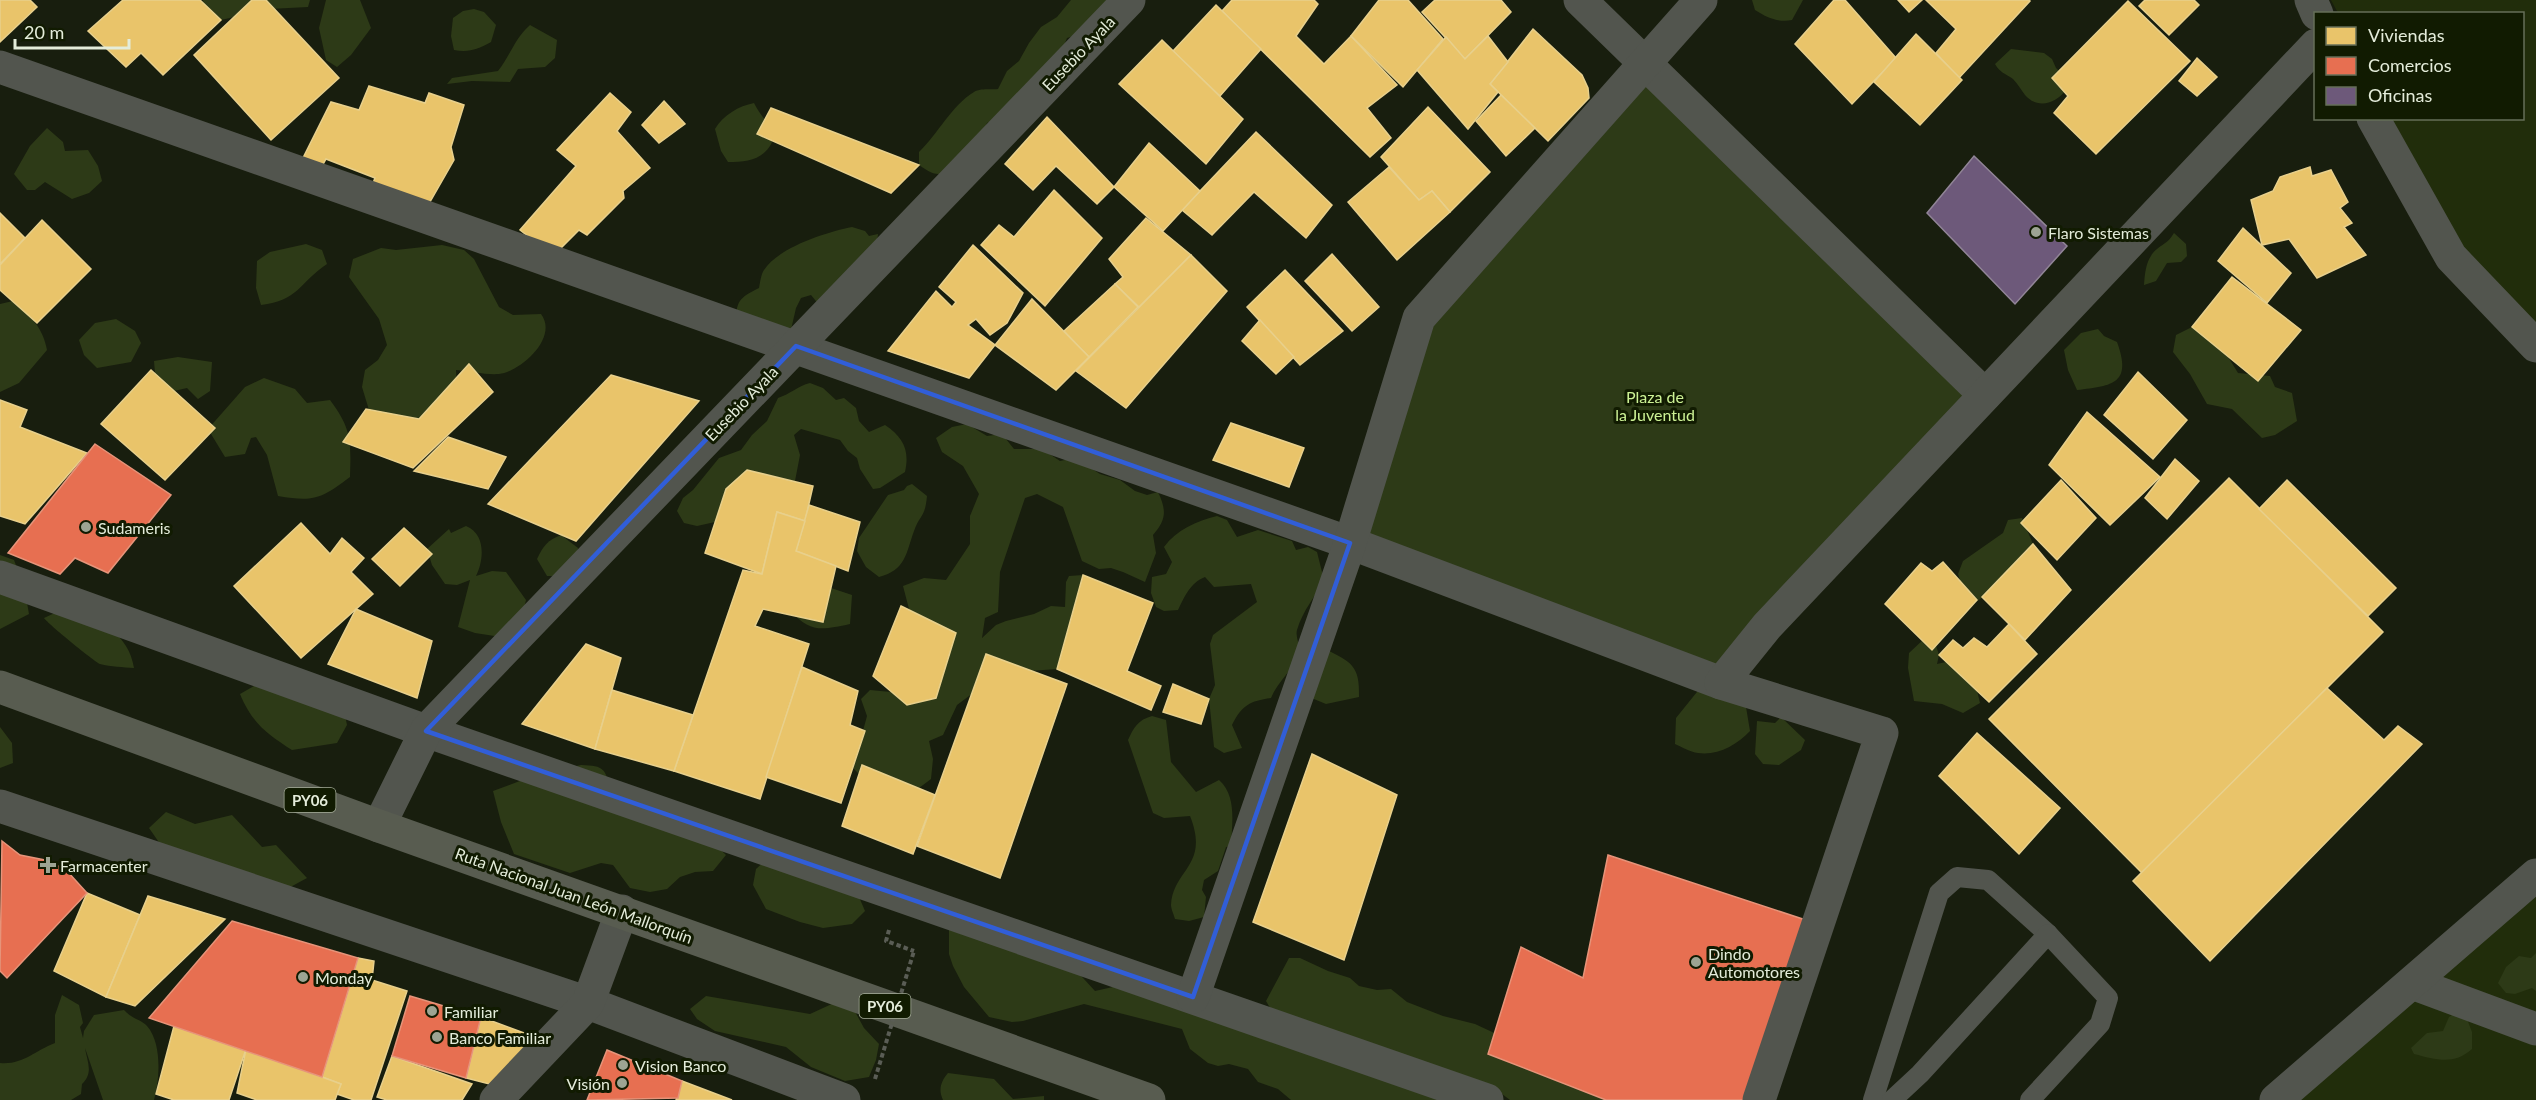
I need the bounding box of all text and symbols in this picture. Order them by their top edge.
scale bar [15,12,129,50]
street label: Eusebio Ayala [1038,12,1118,94]
legend [2314,12,2524,120]
text: 20 m [24,21,64,43]
text: Viviendas [2368,24,2445,46]
text: Comercios [2368,54,2452,76]
text: Oficinas [2368,84,2433,106]
place label: Flaro Sistemas [2048,223,2149,242]
marker: Flaro Sistemas [2029,225,2043,239]
street label: Eusebio Ayala [701,362,781,444]
park label: Plaza de la Juventud [1615,387,1695,424]
place label: Sudameris [98,518,171,537]
marker: Sudameris [79,520,93,534]
road number: PY06 [284,788,336,812]
street label: Ruta Nacional Juan León Mallorquín [453,843,695,947]
place label: Farmacenter [60,856,148,875]
marker: Farmacenter [41,858,55,872]
place label: Dindo Automotores [1708,944,1800,981]
marker: Dindo Automotores [1689,955,1703,969]
place label: Monday [315,968,373,987]
marker: Monday [296,970,310,984]
road number: PY06 [860,994,910,1018]
place label: Familiar [444,1002,498,1021]
marker: Familiar [425,1004,439,1018]
place label: Banco Familiar [449,1028,551,1047]
marker: Banco Familiar [430,1030,444,1044]
place label: Vision Banco [635,1056,726,1075]
marker: Vision Banco [616,1058,630,1072]
place label: Visión [567,1074,610,1093]
marker: Visión [615,1076,629,1090]

